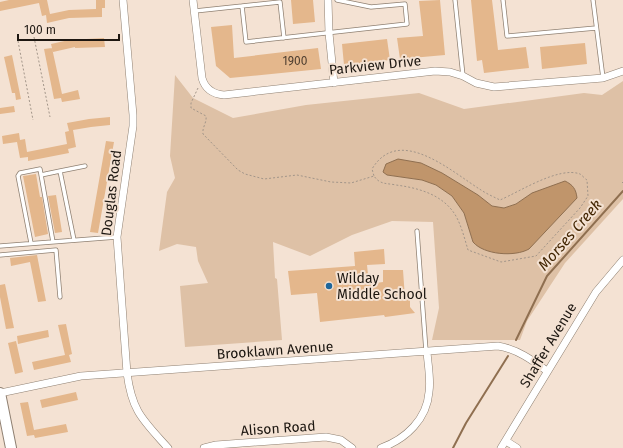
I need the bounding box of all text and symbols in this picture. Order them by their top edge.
scale bar [18,16,119,42]
text: 100 m [24,23,56,37]
street label: Parkview Drive [328,52,422,79]
house number: 1900 [283,54,308,68]
street label: Douglas Road [98,149,125,237]
water label: Morses Creek [534,196,606,274]
place label: Wilday Middle School [337,270,427,303]
marker: Wilday Middle School [324,281,334,291]
street label: Shaffer Avenue [516,300,580,391]
street label: Brooklawn Avenue [216,338,334,363]
street label: Alison Road [240,417,316,440]

